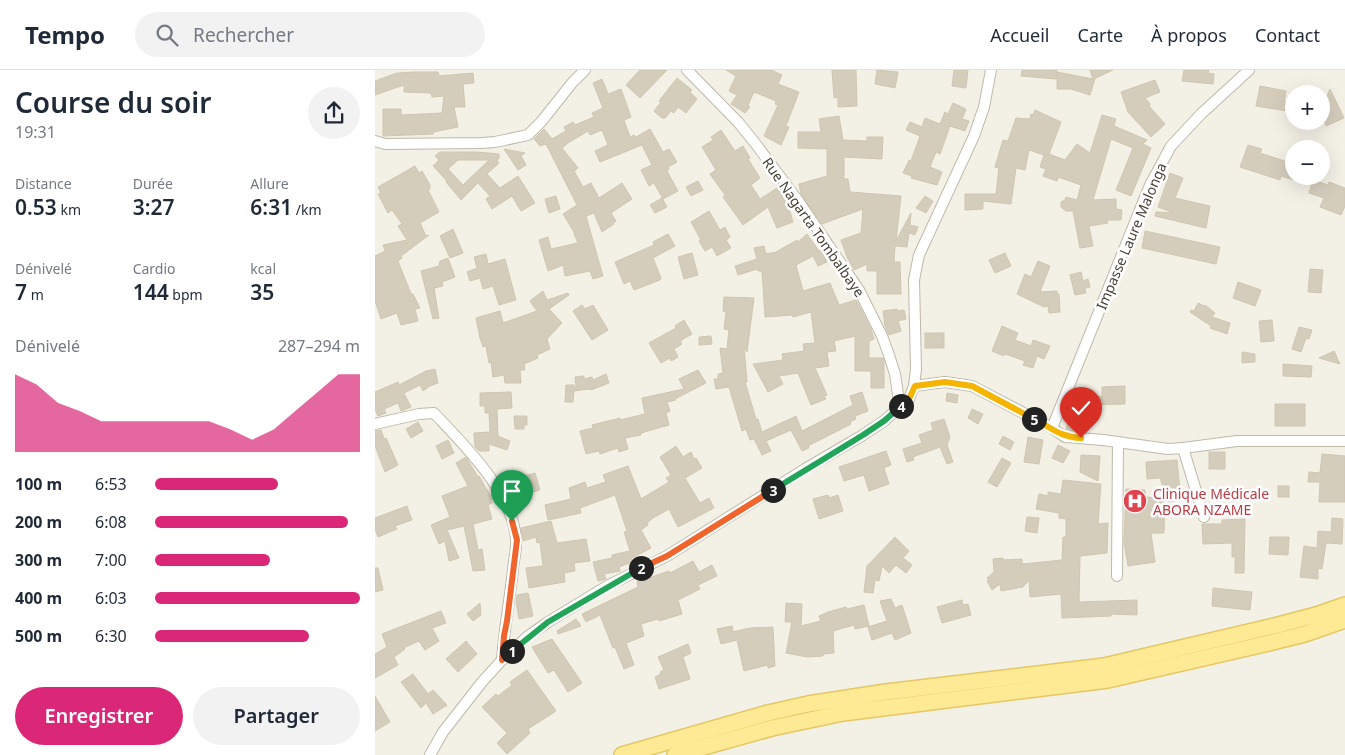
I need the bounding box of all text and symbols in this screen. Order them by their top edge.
search box [135,12,485,57]
text: Tempo [25,18,105,51]
icon: search [153,21,181,49]
text: Rechercher [193,22,294,48]
text: Accueil [990,23,1050,47]
text: Carte [1078,23,1123,47]
text: À propos [1151,23,1227,47]
text: Contact [1255,23,1320,47]
text: Course du soir [15,83,211,121]
map controls [1285,85,1330,185]
button: + [1285,85,1330,130]
button: share [308,87,360,139]
text: 19:31 [15,121,56,143]
button: − [1285,140,1330,185]
street label: Rue Nagarta Tombalbaye [759,154,869,301]
street label: Impasse Laure Malonga [1091,160,1171,312]
text: Distance [15,174,72,193]
text: Durée [133,174,173,193]
text: Allure [250,174,289,193]
text: 0.53 [15,193,57,221]
text: 3:27 [133,193,175,221]
text: 6:31 [250,193,292,221]
text: km [57,200,81,219]
text: /km [292,200,322,219]
text: Dénivelé [15,259,72,278]
text: Cardio [133,259,176,278]
text: kcal [250,259,276,278]
text: 7 [15,278,27,306]
text: 144 [133,278,169,306]
text: 35 [250,278,274,306]
text: m [27,285,44,304]
text: bpm [169,285,203,304]
text: Dénivelé [15,335,80,357]
text: 287–294 m [278,335,360,357]
pin [1060,387,1102,438]
pin: 4 [889,394,913,418]
icon: check [1067,394,1095,422]
text: 4 [897,397,906,416]
pin: 5 [1021,406,1047,432]
text: 5 [1030,410,1039,429]
pin [491,470,533,521]
text: 100 m [15,473,62,495]
text: 6:53 [95,473,127,495]
icon: arrive [498,477,526,505]
pin: 3 [761,478,785,502]
text: 3 [769,481,778,500]
place label: Clinique Médicale ABORA NZAME [1153,484,1269,519]
hospital icon: Clinique Médicale ABORA NZAME [1122,488,1148,514]
text: 200 m [15,511,62,533]
text: 6:08 [95,511,127,533]
text: 300 m [15,549,62,571]
text: 7:00 [95,549,127,571]
pin: 2 [629,556,653,580]
text: 2 [637,559,646,578]
text: 400 m [15,587,62,609]
text: 6:03 [95,587,127,609]
text: 500 m [15,625,62,647]
text: 6:30 [95,625,127,647]
pin: 1 [499,638,525,664]
text: 1 [508,642,517,661]
button: Enregistrer [15,687,183,745]
button: Partager [193,687,360,745]

